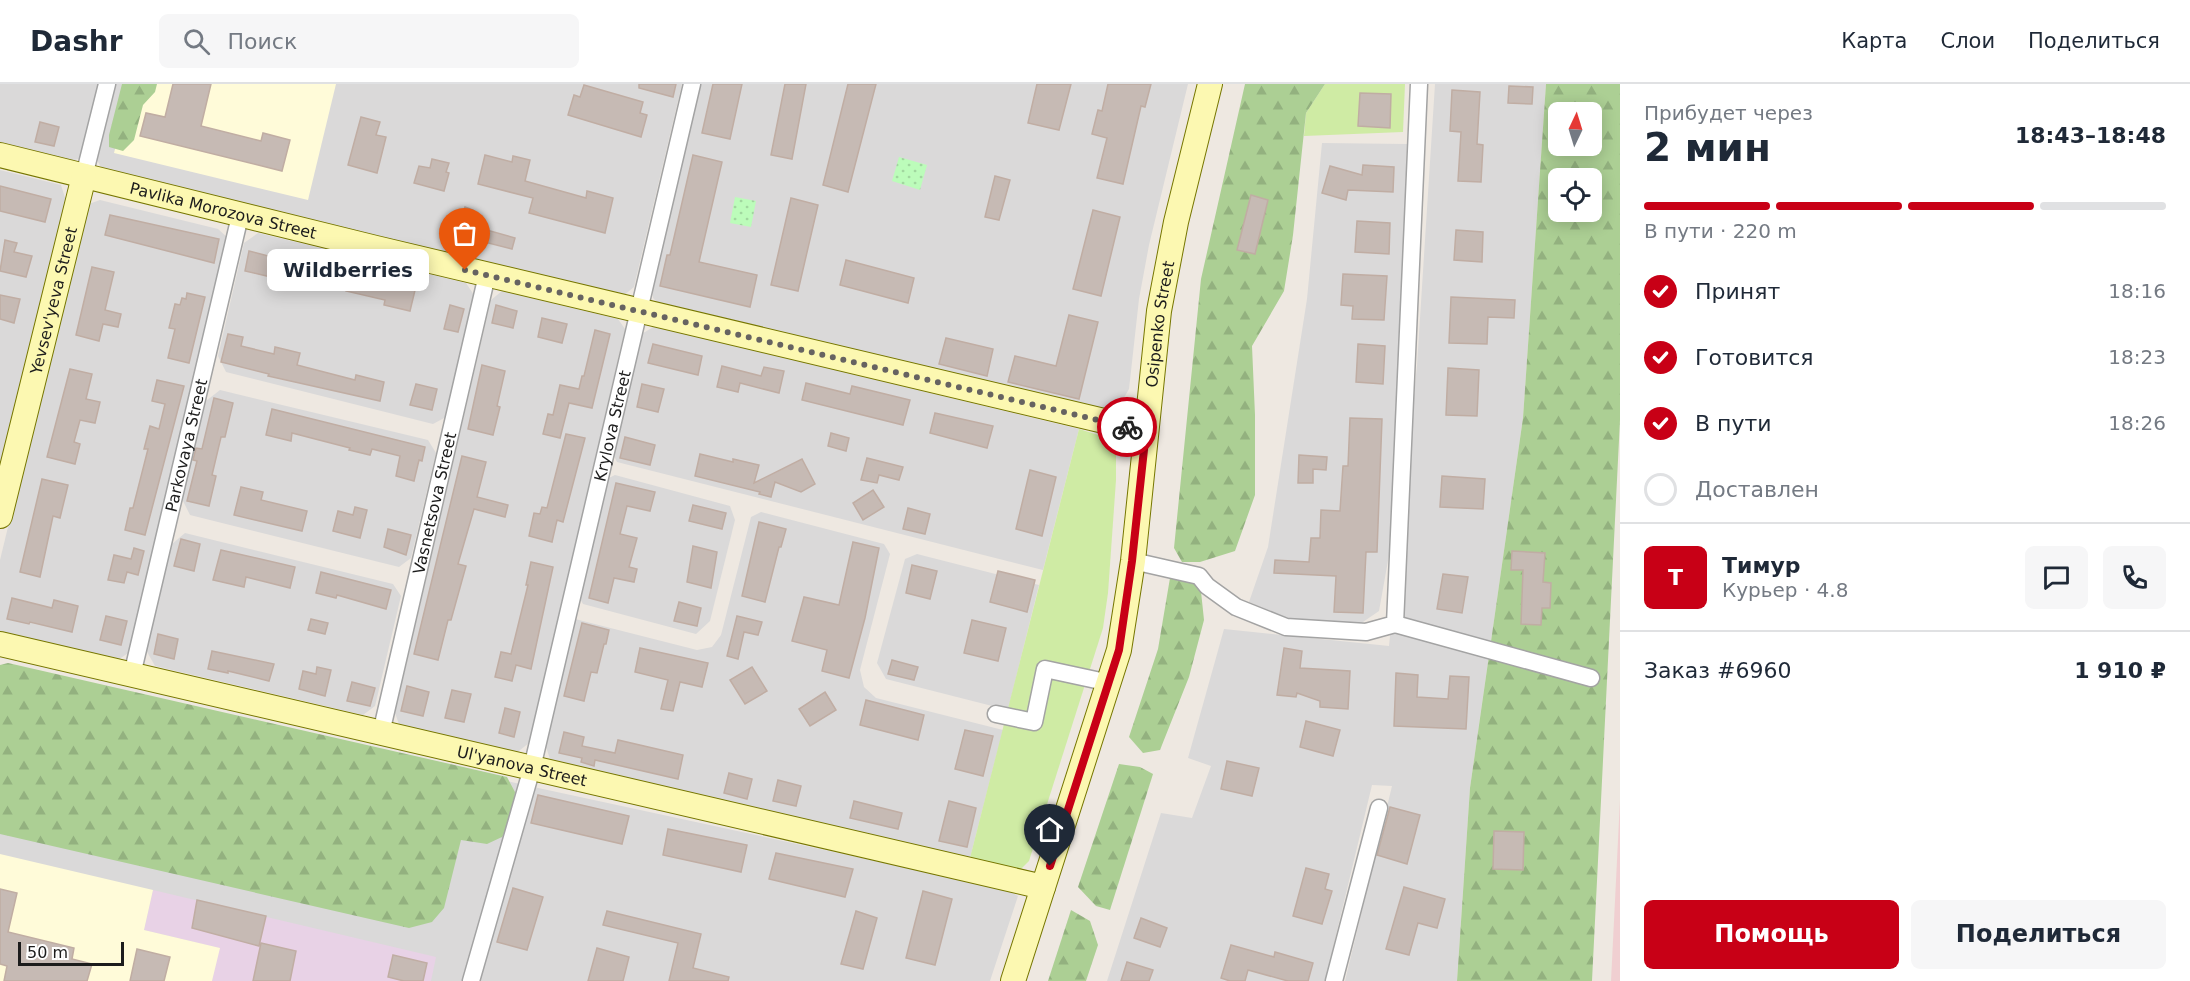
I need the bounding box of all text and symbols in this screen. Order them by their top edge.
search box [159,14,579,68]
text: Dashr [30,25,123,58]
icon: search [180,25,213,58]
text: Поиск [228,29,297,54]
text: Карта [1841,29,1907,53]
text: Слои [1940,29,1995,53]
text: Поделиться [2028,29,2160,53]
text: Прибудет через [1644,101,1813,125]
north arrow [1548,102,1602,156]
map controls [1548,102,1602,222]
text: 18:43–18:48 [2015,123,2166,148]
text: 2 мин [1644,125,1771,170]
button: locate [1548,168,1602,222]
street label: Pavlika Morozova Street [128,178,319,242]
pin [439,208,490,270]
icon: bag [448,217,481,250]
text: В пути · 220 m [1644,219,1797,243]
street label: Yevsev'yeva Street [26,225,81,377]
callout: Wildberries [267,249,429,291]
text: Wildberries [283,258,413,282]
street label: Osipenko Street [1142,259,1178,388]
icon: check [1644,275,1677,308]
text: Принят [1695,279,1780,304]
text: 18:16 [2108,279,2166,303]
icon: check [1644,341,1677,374]
text: Готовится [1695,345,1814,370]
text: 18:23 [2108,345,2166,369]
street label: Krylova Street [590,368,634,483]
street label: Parkovaya Street [161,377,211,514]
courier [1097,397,1157,457]
icon: check [1644,407,1677,440]
icon: bike [1111,411,1144,444]
text: В пути [1695,411,1772,436]
text: 18:26 [2108,411,2166,435]
street label: Vasnetsova Street [409,430,460,576]
text: Доставлен [1695,477,1819,502]
button: chat [2025,546,2088,609]
button: phone [2103,546,2166,609]
text: Тимур [1722,553,1801,578]
text: Т [1668,565,1683,590]
text: Курьер · 4.8 [1722,578,1848,602]
text: Заказ #6960 [1644,658,1791,683]
text: 1 910 ₽ [2074,658,2166,683]
street label: Ul'yanova Street [455,741,589,790]
pin [1024,804,1075,866]
icon: home [1033,813,1066,846]
button: Помощь [1644,900,1899,969]
button: Поделиться [1911,900,2166,969]
scale bar [18,939,124,966]
text: 50 m [27,943,68,962]

